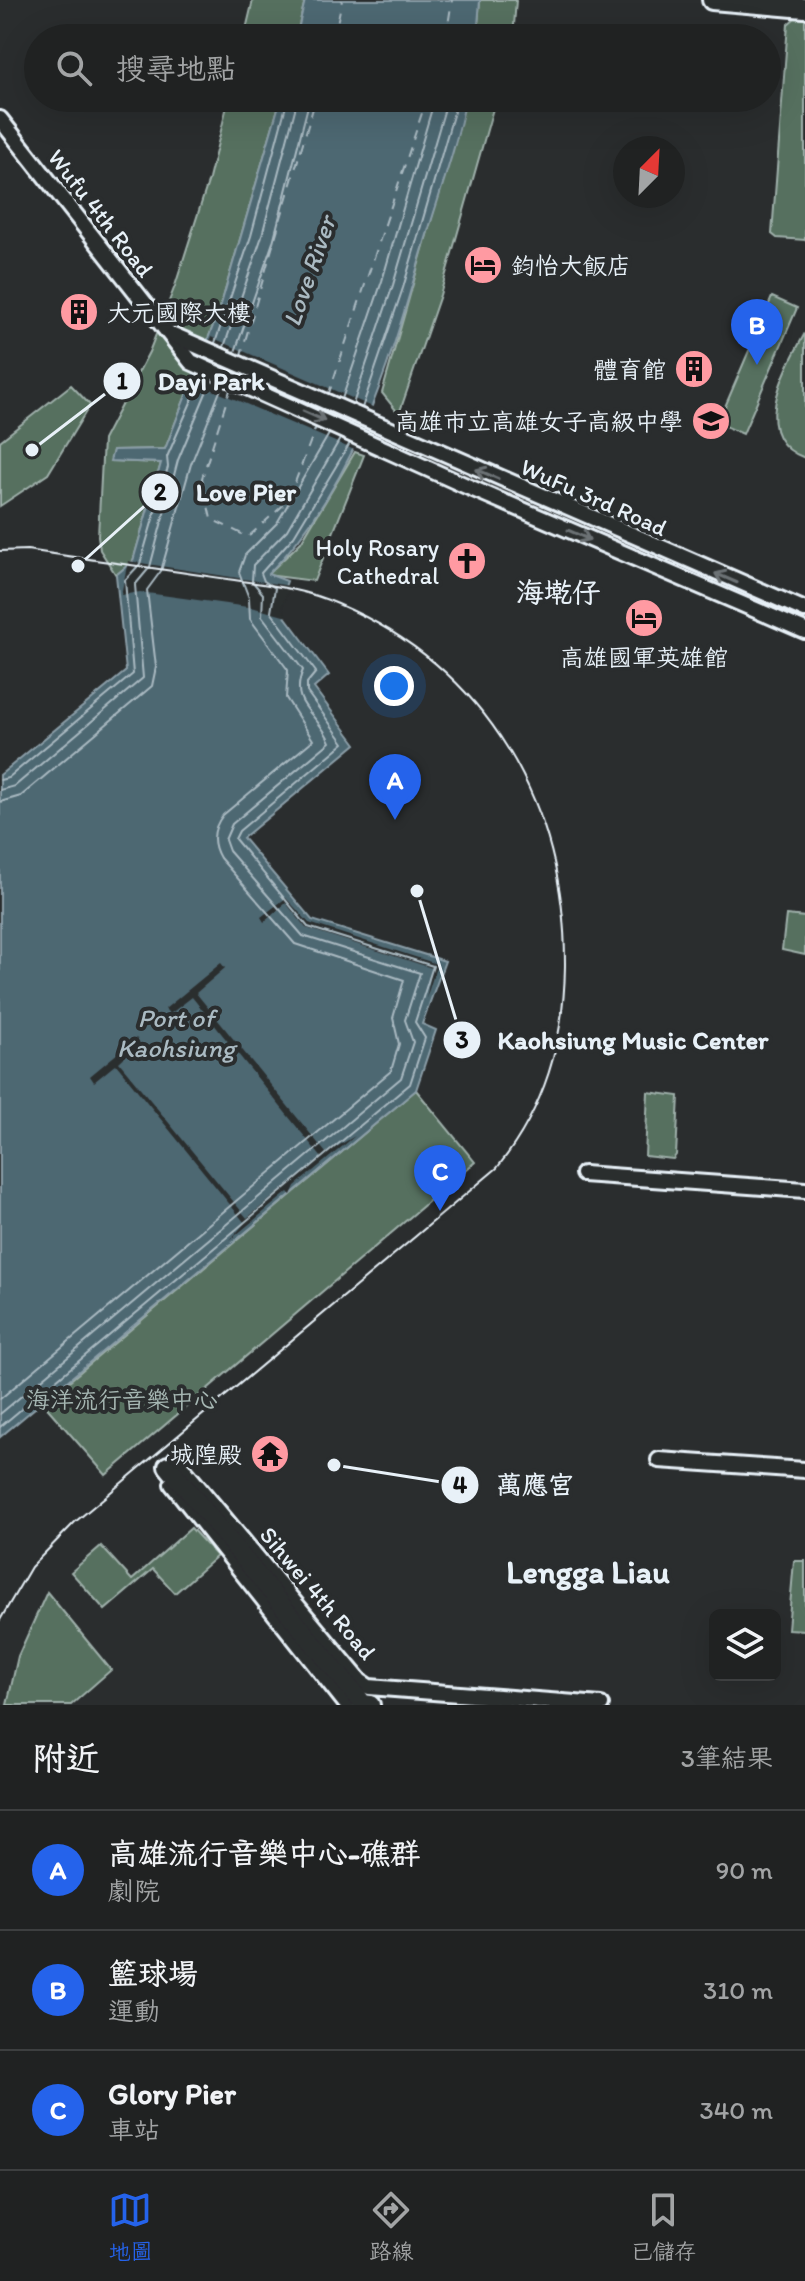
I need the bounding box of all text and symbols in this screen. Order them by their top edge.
search box [24,24,781,112]
icon: search [52,46,96,90]
text: 搜尋地點 [116,50,236,87]
north arrow [613,136,685,208]
street label: Wufu 4th Road [42,143,160,283]
water label: Love River [275,209,344,330]
hotel icon: 鈞怡大飯店 [462,244,504,286]
place label: 鈞怡大飯店 [511,251,631,280]
building icon: 大元國際大樓 [58,291,100,333]
place label: 大元國際大樓 [107,298,251,327]
pin: B [731,299,783,365]
building icon: 體育館 [673,348,715,390]
place label: 體育館 [594,355,666,384]
callout: Dayi Park [102,356,280,406]
text: Dayi Park [158,365,265,397]
text: 1 [116,366,128,395]
school or university icon: 高雄市立高雄女子高級中學 [690,400,732,442]
place label: 高雄市立高雄女子高級中學 [395,407,683,436]
one-way arrow [301,410,325,425]
street label: WuFu 3rd Road [516,452,672,542]
one-way arrow [476,465,500,480]
callout: Love Pier [140,467,313,517]
text: Love Pier [196,476,297,508]
text: 2 [154,477,167,506]
one-way arrow [567,528,591,543]
place label: Holy Rosary Cathedral [316,533,439,590]
church icon: Holy Rosary Cathedral [446,540,488,582]
one-way arrow [714,569,739,584]
district label: 海墘仔 [516,575,600,609]
hotel icon: 高雄國軍英雄館 [623,597,665,639]
place label: 高雄國軍英雄館 [560,643,728,672]
your location [374,666,414,706]
pin: A [369,754,421,820]
water label: Port of Kaohsiung [117,1002,238,1064]
callout: Kaohsiung Music Center [442,1015,784,1065]
text: Kaohsiung Music Center [498,1024,769,1056]
text: 3 [455,1025,469,1054]
pin: C [414,1145,466,1211]
park label: 海洋流行音樂中心 [26,1385,218,1414]
temple icon: 城隍殿 [249,1433,291,1475]
place label: 城隍殿 [170,1440,242,1469]
callout: 萬應宮 [440,1460,590,1510]
text: 萬應宮 [496,1469,574,1501]
text: 4 [453,1470,468,1499]
street label: Sihwei 4th Road [254,1521,382,1666]
district label: Lengga Liau [506,1553,670,1591]
map controls [709,1609,781,1681]
button: layers [709,1609,781,1681]
text: 附近 [32,1738,100,1779]
text: 3筆結果 [681,1742,773,1774]
text: 高雄流行音樂中心-礁群 [108,1835,420,1872]
text: A [50,1854,66,1886]
text: 90 m [716,1854,773,1886]
text: 劇院 [108,1875,160,1907]
text: 籃球場 [108,1955,198,1992]
text: B [50,1974,66,2006]
text: 310 m [703,1974,773,2006]
text: 運動 [108,1995,160,2027]
text: Glory Pier [108,2075,236,2112]
text: C [50,2094,66,2126]
text: 340 m [699,2094,773,2126]
text: 車站 [108,2114,160,2146]
tab: 地圖 [108,2188,153,2265]
tab: 路線 [369,2188,414,2265]
tab: 已儲存 [630,2188,697,2265]

